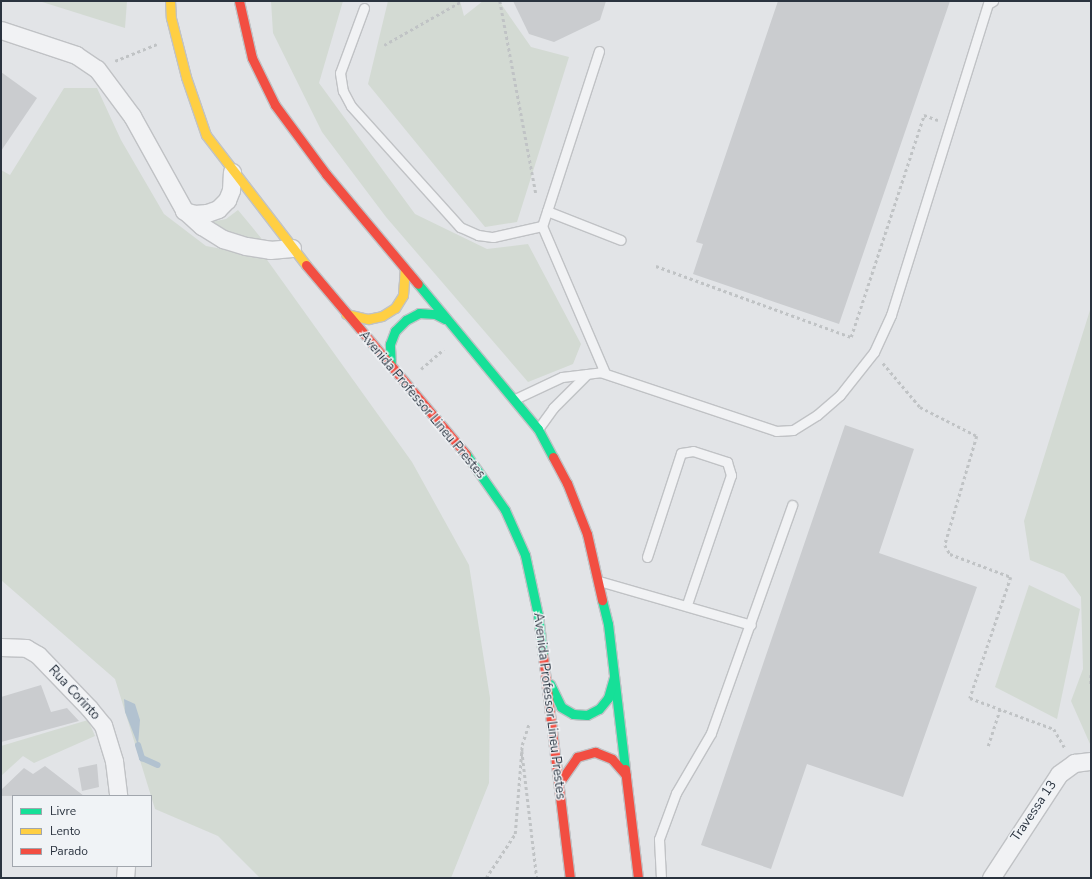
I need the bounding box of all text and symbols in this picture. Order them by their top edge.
street label: Avenida Professor Lineu Prestes [356,328,488,482]
street label: Avenida Professor Lineu Prestes [530,612,568,800]
street label: Rua Corinto [45,663,103,723]
street label: Travessa 13 [1008,778,1060,844]
legend [12,795,152,867]
text: Livre [50,803,76,819]
text: Lento [50,823,80,839]
text: Parado [50,843,88,859]

